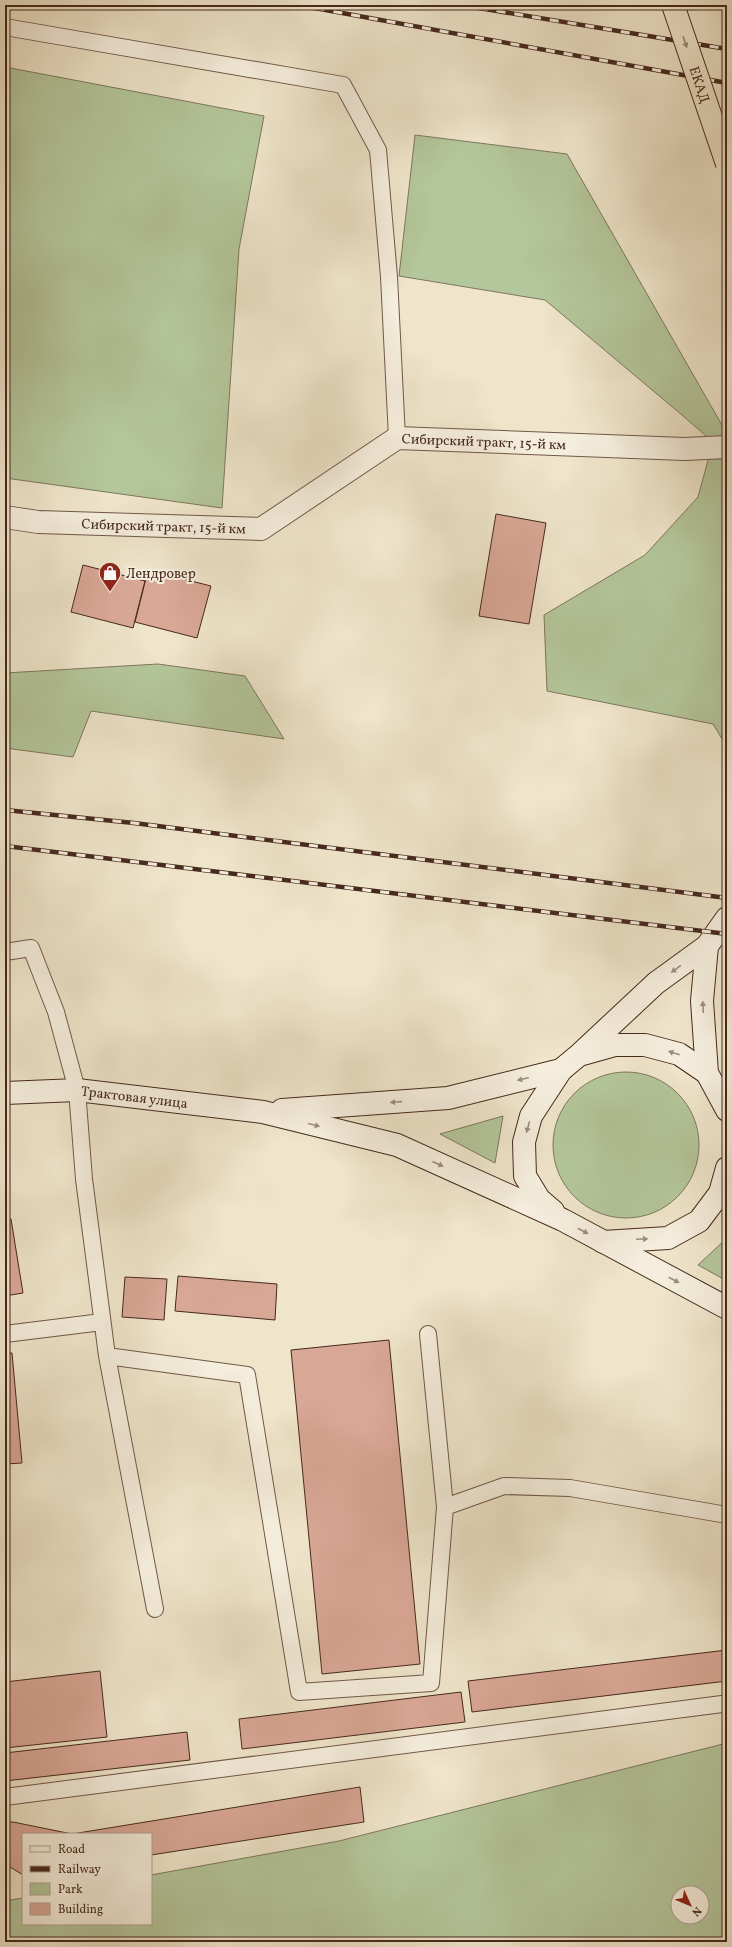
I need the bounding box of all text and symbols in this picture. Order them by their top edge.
one-way arrow [683,36,689,48]
street label: ЕКАД [683,64,714,106]
street label: Сибирский тракт, 15-й км [401,430,567,455]
street label: Сибирский тракт, 15-й км [81,515,246,540]
shop icon: Лендровер [97,560,123,593]
place label: Лендровер [126,565,196,584]
one-way arrow [670,964,681,973]
one-way arrow [699,1000,706,1013]
one-way arrow [668,1050,680,1056]
one-way arrow [517,1077,530,1083]
street label: Трактовая улица [80,1083,189,1114]
one-way arrow [390,1098,402,1105]
one-way arrow [308,1122,321,1128]
one-way arrow [525,1122,531,1134]
one-way arrow [432,1161,444,1167]
one-way arrow [577,1228,589,1234]
one-way arrow [636,1236,648,1243]
one-way arrow [669,1277,680,1283]
legend [22,1833,152,1925]
text: Road [58,1842,85,1858]
text: Railway [58,1862,101,1878]
text: Park [58,1882,83,1898]
north arrow [670,1885,710,1925]
text: Building [58,1902,103,1918]
text: N [688,1903,704,1919]

